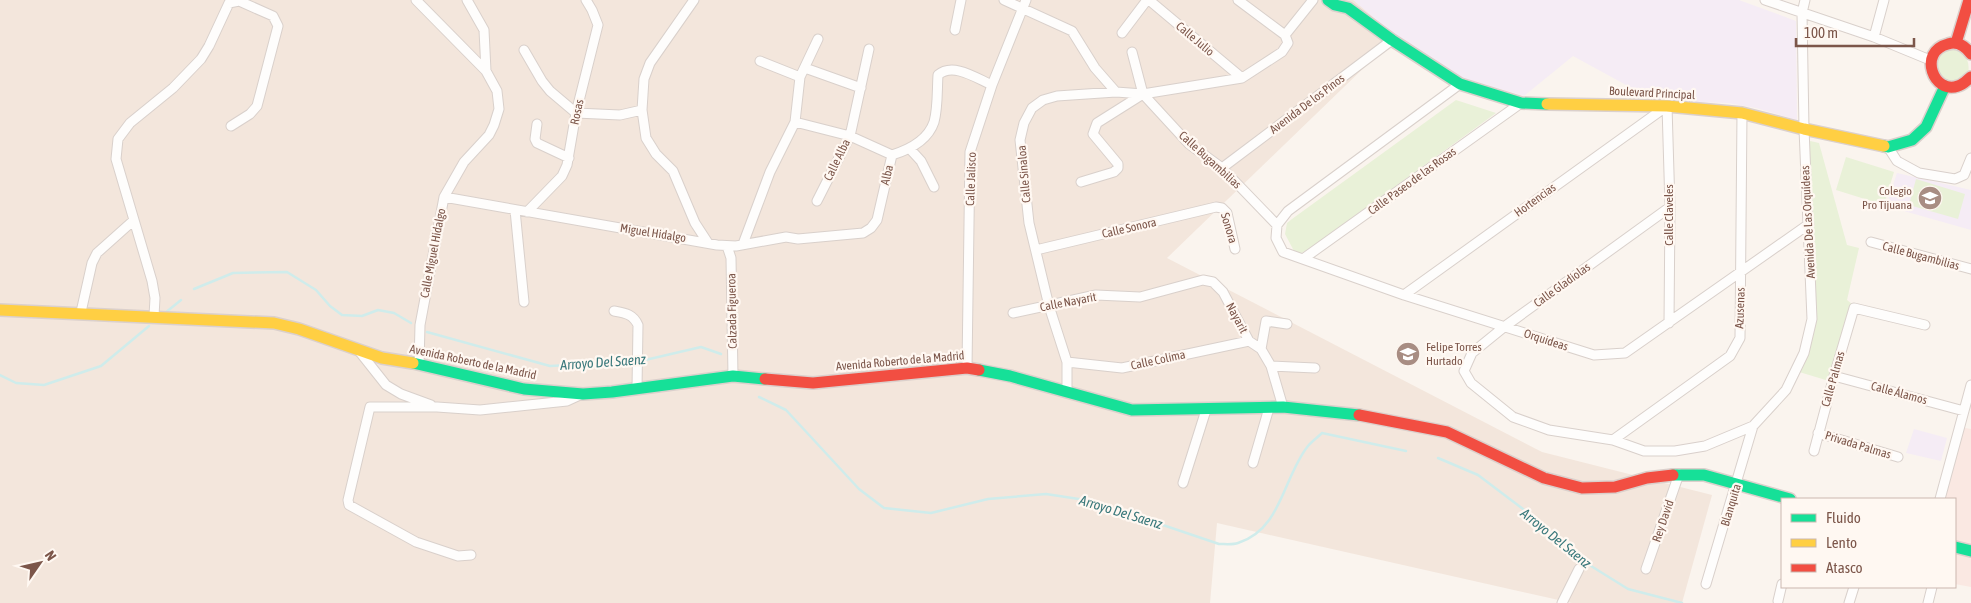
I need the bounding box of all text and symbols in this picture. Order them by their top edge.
scale bar [1796,15,1914,47]
street label: Calle Julio [1173,19,1217,59]
text: 100 m [1804,24,1838,41]
street label: Avenida De los Pinos [1267,71,1347,137]
street label: Boulevard Principal [1608,84,1696,102]
street label: Rosas [567,98,587,126]
street label: Calle Bugambilias [1176,128,1244,192]
street label: Calle Alba [821,137,853,183]
street label: Calle Paseo de las Rosas [1365,144,1459,218]
street label: Calle Sinaloa [1015,145,1033,203]
street label: Calle Jalisco [963,151,979,206]
street label: Alba [878,164,896,186]
street label: Avenida De Las Orquídeas [1798,165,1818,279]
street label: Hortencias [1512,180,1558,220]
street label: Calle Claveles [1662,184,1676,246]
place label: Colegio Pro Tijuana [1862,184,1912,212]
school or university icon: Colegio Pro Tijuana [1917,185,1943,211]
street label: Calle Miguel Hidalgo [417,207,449,299]
street label: Sonora [1218,211,1240,245]
street label: Calle Sonora [1100,215,1158,241]
street label: Miguel Hidalgo [619,221,687,245]
street label: Calle Bugambilias [1881,239,1961,273]
street label: Calle Gladiolas [1531,260,1593,310]
street label: Calzada Figueroa [724,273,740,349]
street label: Azusenas [1732,287,1748,329]
street label: Calle Nayarit [1039,290,1098,314]
street label: Nayarit [1223,300,1251,336]
street label: Orquideas [1522,326,1570,354]
place label: Felipe Torres Hurtado [1426,340,1482,368]
school or university icon: Felipe Torres Hurtado [1395,341,1421,367]
street label: Avenida Roberto de la Madrid [408,342,538,382]
street label: Calle Colima [1129,347,1187,373]
street label: Avenida Roberto de la Madrid [835,348,965,374]
street label: Calle Palmas [1818,350,1848,408]
water label: Arroyo Del Saenz [559,351,647,373]
street label: Calle Álamos [1869,379,1929,407]
street label: Privada Palmas [1823,428,1893,462]
street label: Blanquita [1718,482,1744,528]
water label: Arroyo Del Saenz [1077,492,1165,532]
street label: Rey David [1649,498,1677,544]
legend [1781,498,1956,588]
water label: Arroyo Del Saenz [1517,504,1595,572]
text: Fluido [1826,509,1861,526]
text: Lento [1826,534,1857,551]
north arrow [15,538,65,588]
text: N [42,548,60,564]
text: Atasco [1826,559,1863,576]

